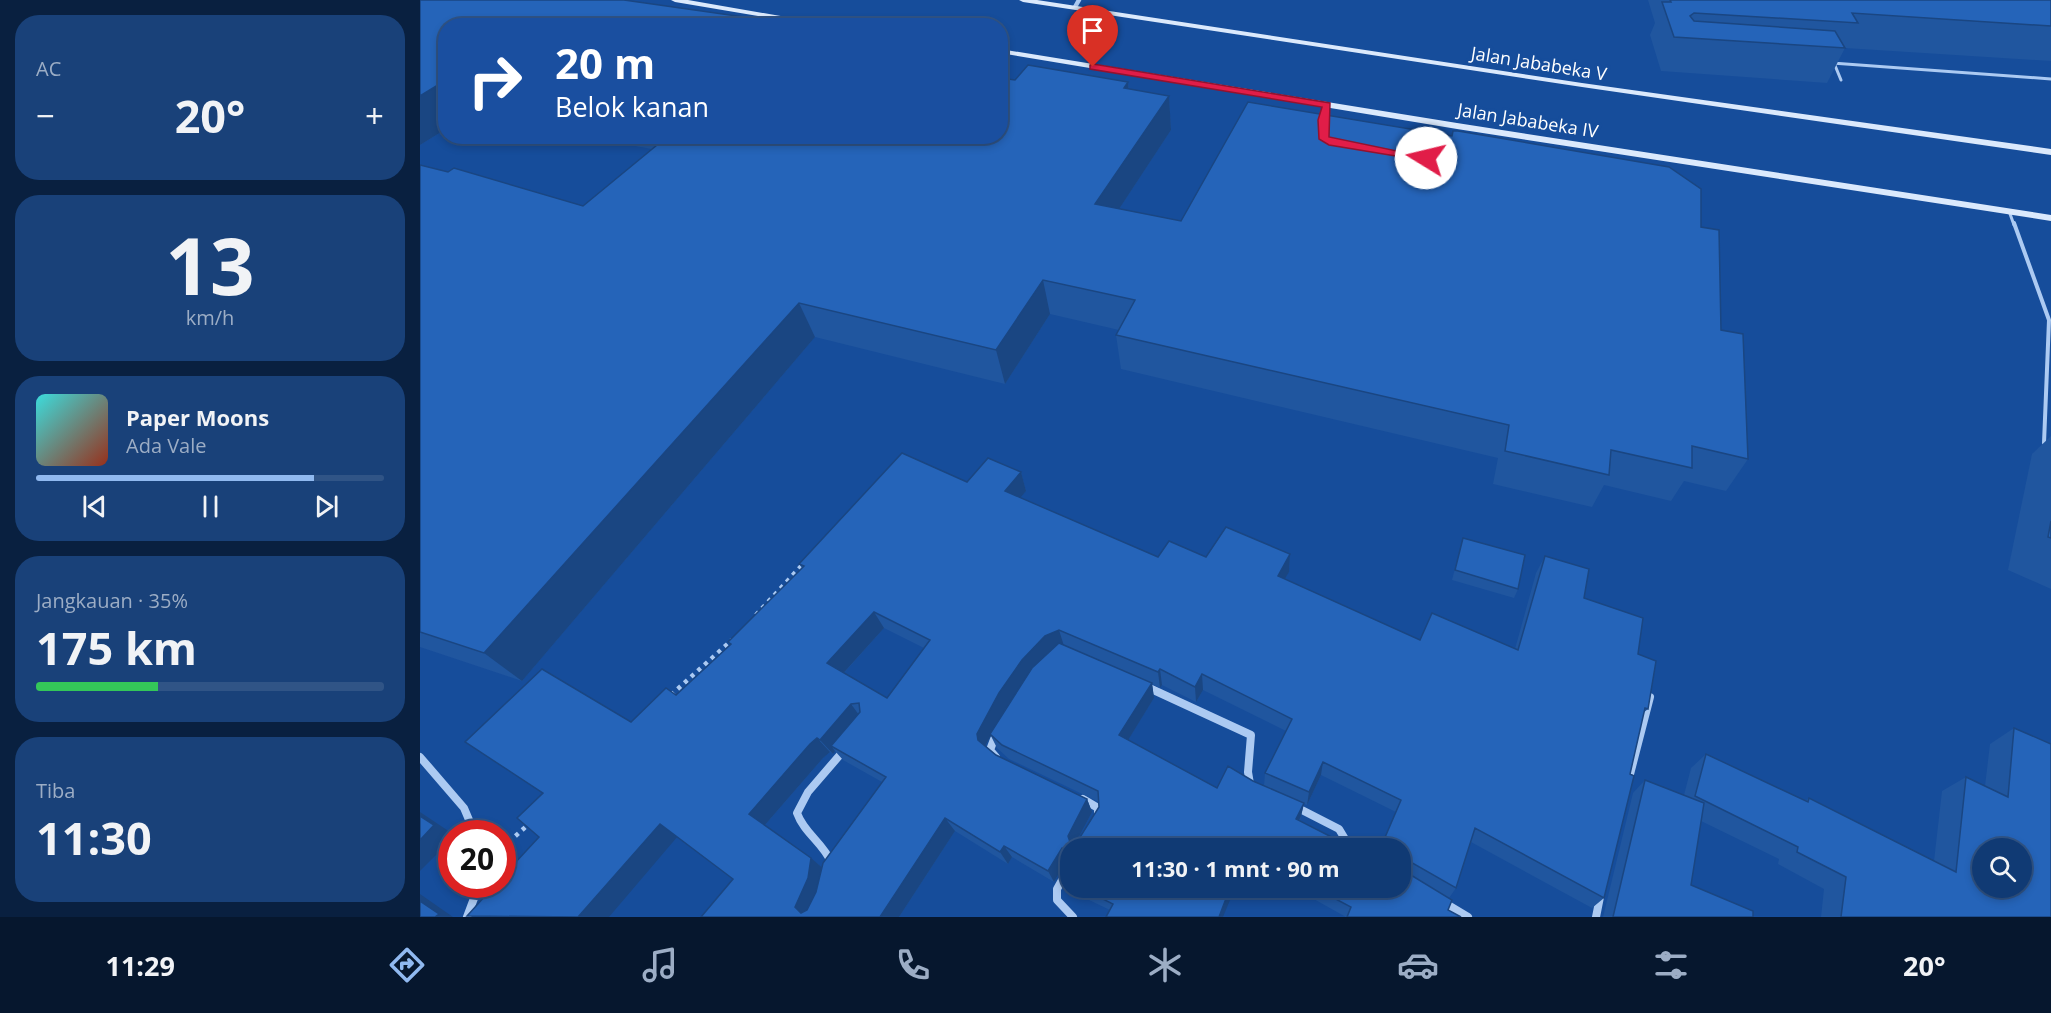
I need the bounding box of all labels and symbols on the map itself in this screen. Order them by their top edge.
pin [1067,5,1118,67]
street label: Jalan Jababeka V [1468,40,1609,86]
street label: Jalan Jababeka IV [1454,97,1600,143]
position arrow [1394,126,1458,190]
speed limit sign: 20 [438,820,516,898]

